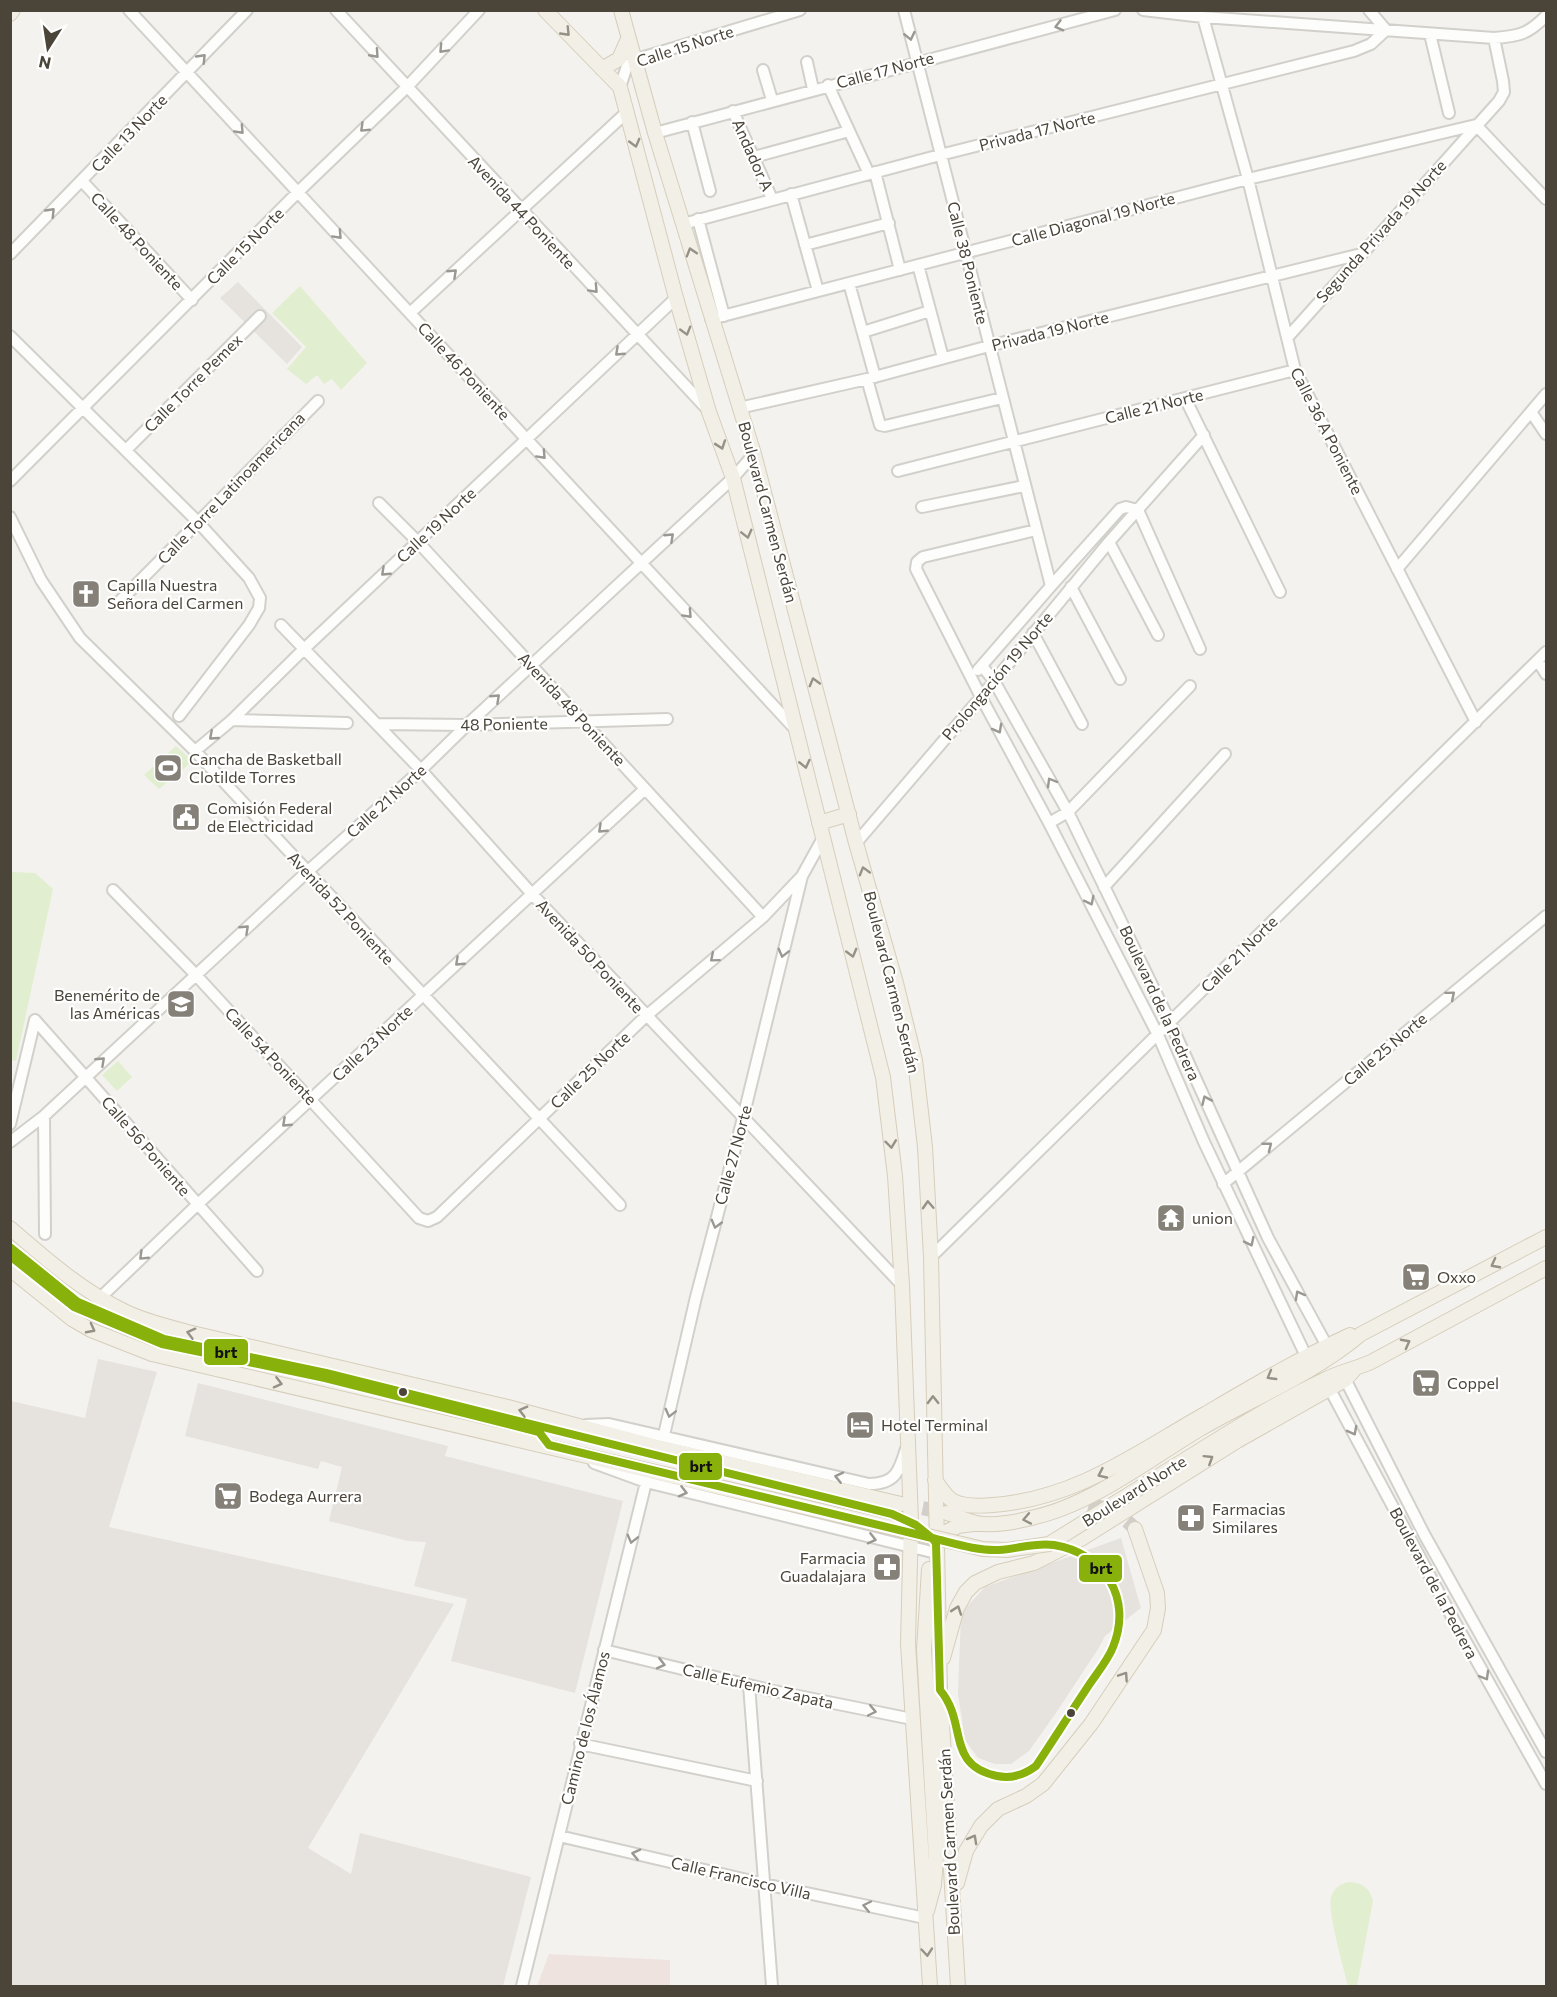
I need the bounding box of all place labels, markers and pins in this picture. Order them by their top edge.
place label: Capilla Nuestra Señora del Carmen [107,575,243,612]
church icon: Capilla Nuestra Señora del Carmen [70,578,102,610]
place label: Cancha de Basketball Clotilde Torres [189,749,342,786]
sports icon: Cancha de Basketball Clotilde Torres [152,752,184,784]
place label: Comisión Federal de Electricidad [207,798,332,835]
public building icon: Comisión Federal de Electricidad [170,801,202,833]
place label: Benemérito de las Américas [54,985,160,1022]
school or university icon: Benemérito de las Américas [165,988,197,1020]
temple icon: union [1155,1202,1187,1234]
place label: union [1192,1208,1233,1227]
supermarket icon: Oxxo [1400,1261,1432,1293]
place label: Oxxo [1437,1267,1476,1286]
supermarket icon: Coppel [1410,1367,1442,1399]
place label: Coppel [1447,1373,1499,1392]
unlabelled marker [397,1386,409,1398]
hotel icon: Hotel Terminal [844,1409,876,1441]
place label: Hotel Terminal [881,1415,988,1434]
supermarket icon: Bodega Aurrera [212,1480,244,1512]
place label: Bodega Aurrera [249,1486,362,1505]
place label: Farmacias Similares [1212,1499,1286,1536]
pharmacy icon: Farmacias Similares [1175,1502,1207,1534]
place label: Farmacia Guadalajara [780,1548,866,1585]
pharmacy icon: Farmacia Guadalajara [871,1551,903,1583]
unlabelled marker [1065,1707,1077,1719]

